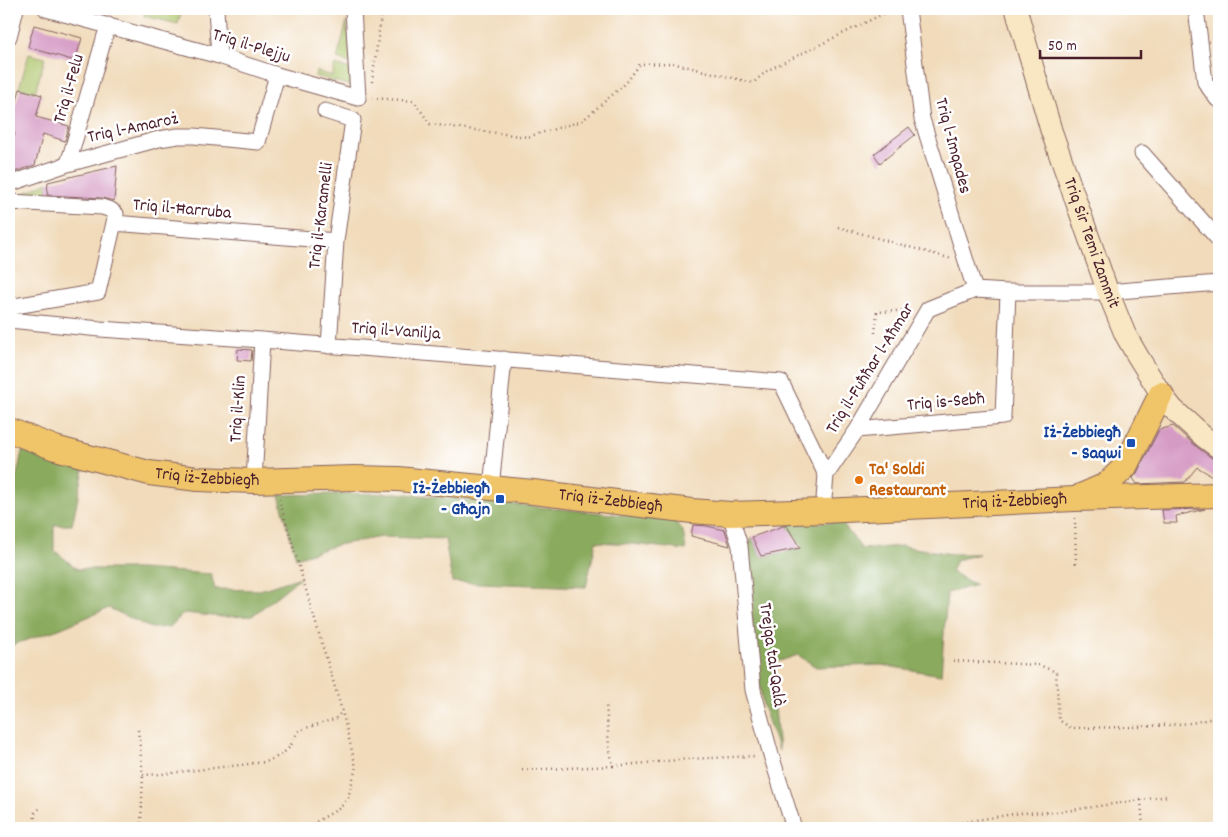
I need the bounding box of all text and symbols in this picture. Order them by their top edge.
street label: Triq il-Plejju [209,23,293,71]
scale bar [1040,28,1142,60]
text: 50 m [1048,36,1077,58]
street label: Triq il-Felu [48,51,92,127]
street label: Triq l-Imqades [927,95,977,197]
street label: Triq l-Amaroż [85,107,181,151]
street label: Triq il-Karamelli [303,161,341,271]
street label: Triq Sir Temi Zammit [1056,174,1126,313]
street label: Triq il-Ħarruba [132,193,233,227]
street label: Triq il-Fuħħar l-Aħmar [821,298,922,439]
street label: Triq il-Vanilja [351,316,442,348]
street label: Triq il-Klin [224,375,254,443]
street label: Triq is-Sebħ [906,387,986,419]
place label: Iż-Żebbiegħ - Saqwi [1044,421,1122,467]
marker: Iż-Żebbiegħ - Saqwi [1125,437,1137,449]
place label: Ta' Soldi Restaurant [869,458,947,504]
street label: Triq iż-Żebbiegħ [154,461,260,494]
marker: Ta' Soldi Restaurant [853,474,865,486]
place label: Iż-Żebbiegħ - Għajn [413,477,490,523]
street label: Triq iż-Żebbiegħ [557,483,664,520]
street label: Triq iż-Żebbiegħ [962,487,1068,517]
marker: Iż-Żebbiegħ - Għajn [494,493,506,505]
street label: Trejqa tal-Qalà [751,601,791,709]

